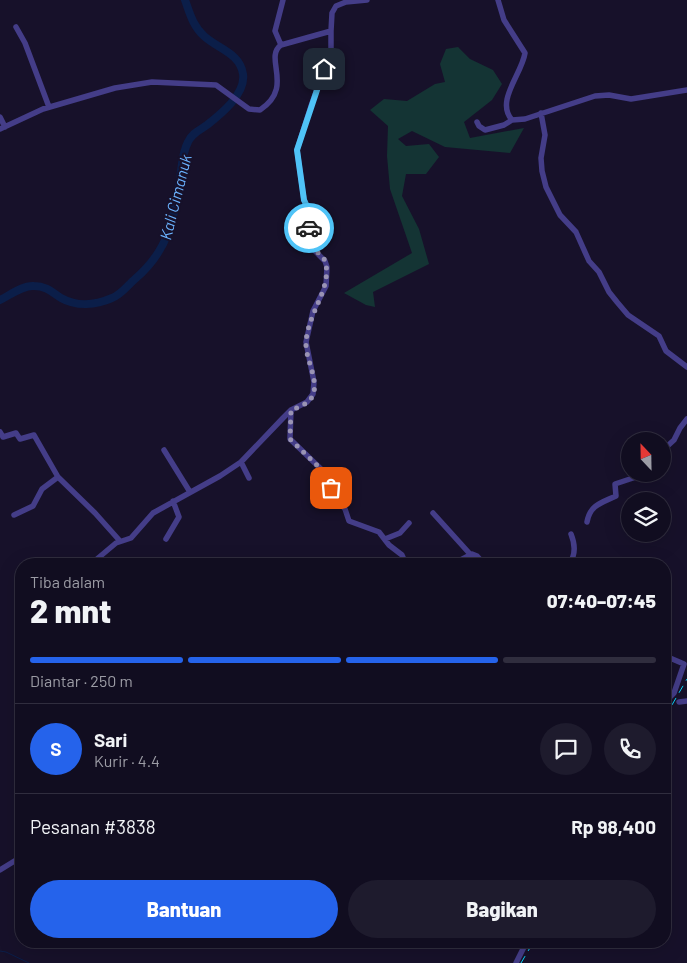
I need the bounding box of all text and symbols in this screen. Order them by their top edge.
pin [303,48,345,90]
icon: home [310,55,338,83]
water label: Kali Cimanuk [155,152,195,242]
courier [284,203,334,253]
icon: car [295,214,323,242]
north arrow [621,432,671,482]
map controls [621,432,671,542]
pin [310,467,352,509]
icon: bag [317,474,345,502]
button: layers [621,492,671,542]
text: Tiba dalam [30,572,105,591]
text: 07:40–07:45 [547,589,656,612]
text: 2 mnt [30,591,111,629]
text: Diantar · 250 m [30,671,133,690]
button: chat [540,723,592,775]
button: phone [604,723,656,775]
text: Sari [94,728,127,751]
text: S [50,737,62,760]
text: Kurir · 4.4 [94,751,160,770]
text: Pesanan #3838 [30,815,156,838]
text: Rp 98,400 [571,815,656,838]
button: Bantuan [30,880,338,938]
button: Bagikan [348,880,656,938]

